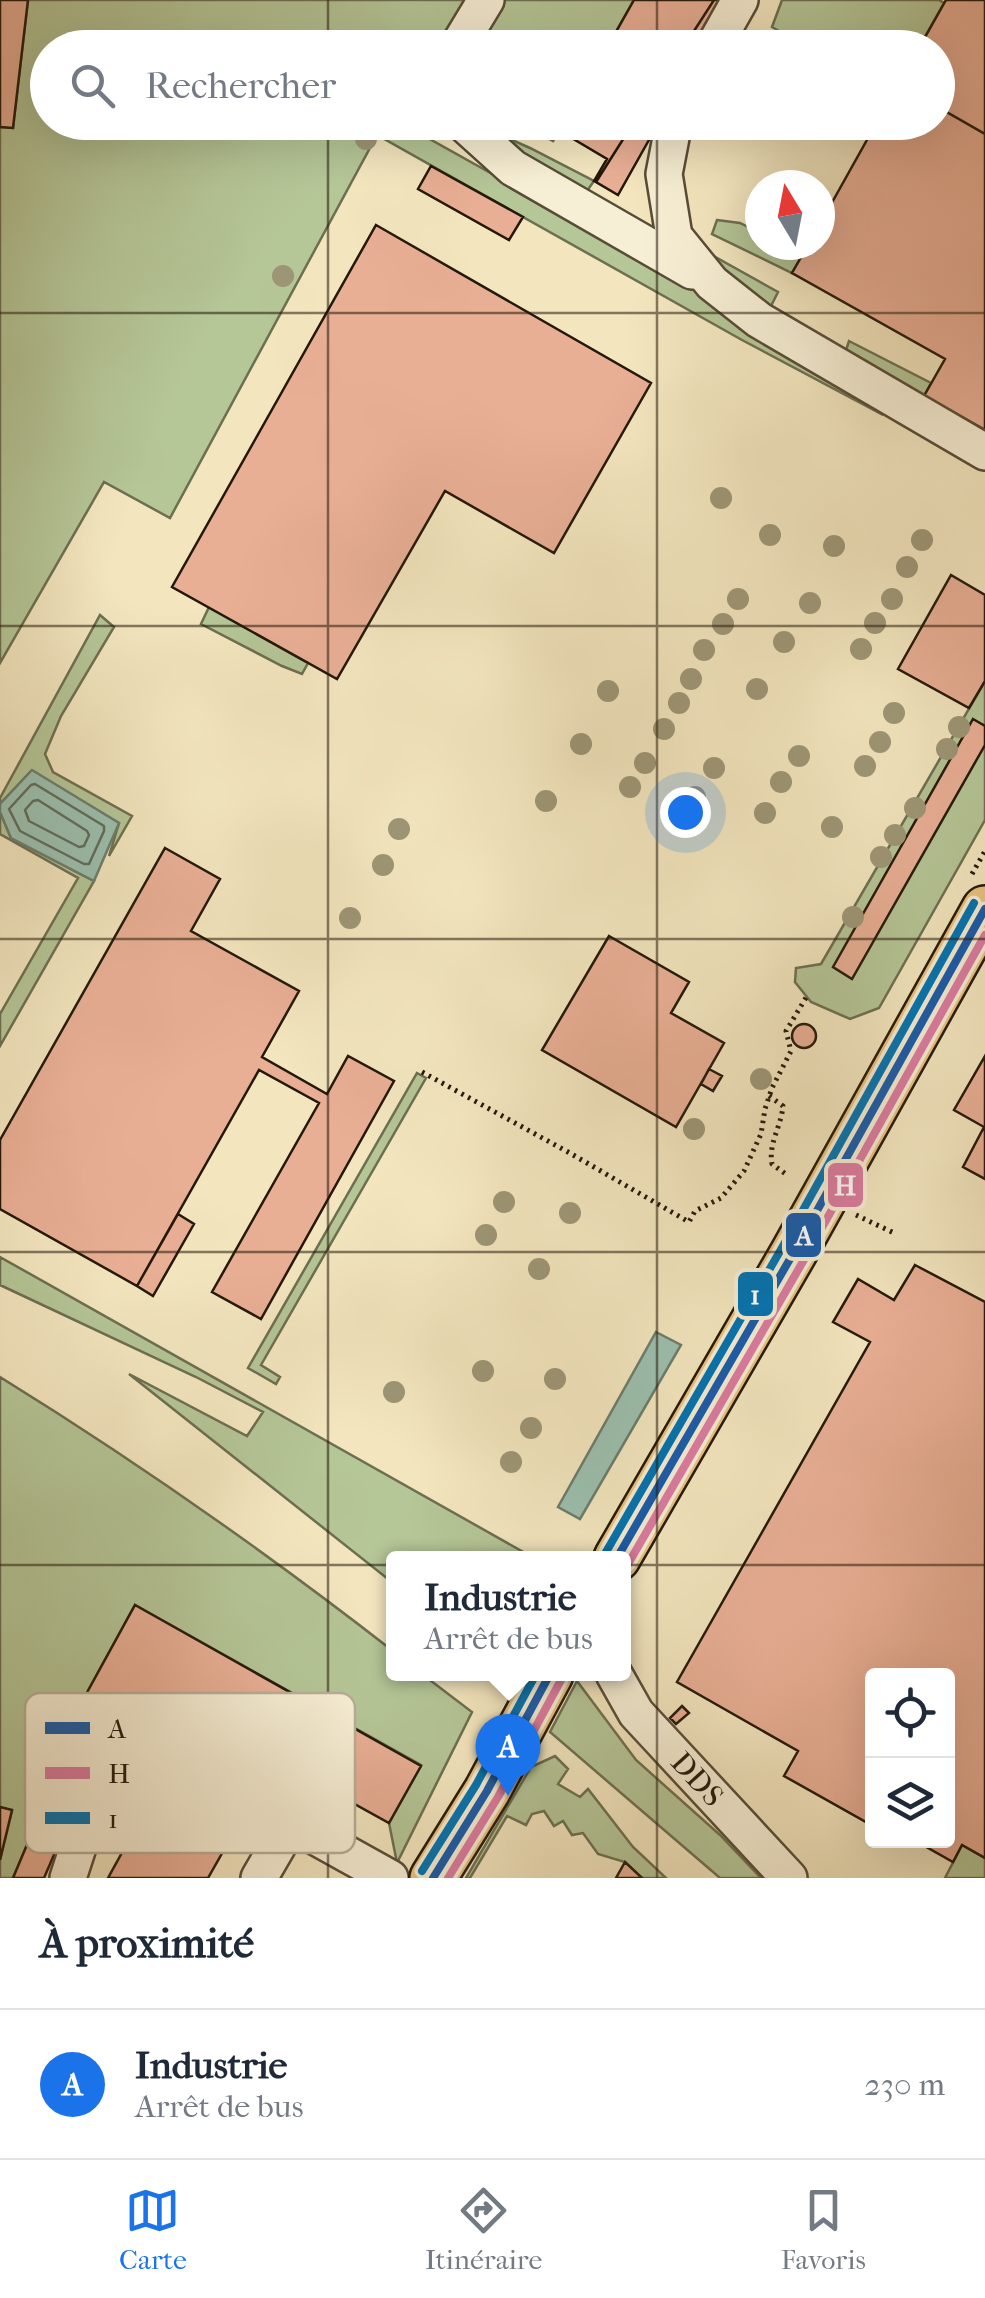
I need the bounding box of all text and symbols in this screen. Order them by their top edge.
search box [30,30,955,140]
icon: search [65,58,120,113]
text: Rechercher [145,63,336,108]
north arrow [745,170,835,260]
your location [660,787,711,838]
line badge: H [826,1161,865,1209]
text: H [834,1169,856,1202]
line badge: A [784,1211,823,1259]
text: A [793,1219,814,1252]
line badge: 1 [736,1270,775,1318]
text: 1 [750,1278,760,1311]
popup [386,1551,631,1681]
text: Industrie [424,1575,577,1620]
text: Arrêt de bus [424,1620,593,1657]
map controls [865,1668,955,1848]
button: locate [865,1668,955,1758]
legend [25,1693,355,1853]
text: A [107,1712,127,1745]
pin: A [476,1714,540,1796]
street label: DDS [663,1745,731,1814]
text: H [108,1757,130,1790]
button: layers [865,1758,955,1848]
text: 1 [108,1802,118,1835]
text: À proximité [40,1919,254,1968]
text: Industrie [135,2043,287,2088]
text: A [62,2066,83,2103]
text: 230 m [864,2066,945,2103]
text: Arrêt de bus [135,2088,303,2125]
tab: Carte [119,2183,187,2276]
tab: Itinéraire [425,2183,542,2276]
tab: Favoris [781,2183,866,2276]

